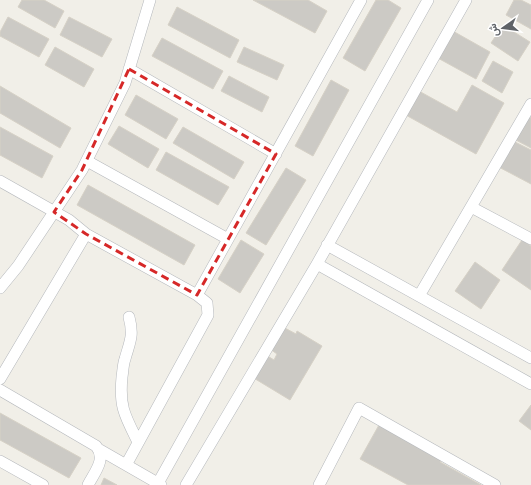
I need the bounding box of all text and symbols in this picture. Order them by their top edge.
north arrow [483,8,523,48]
text: ش [485,22,502,39]

